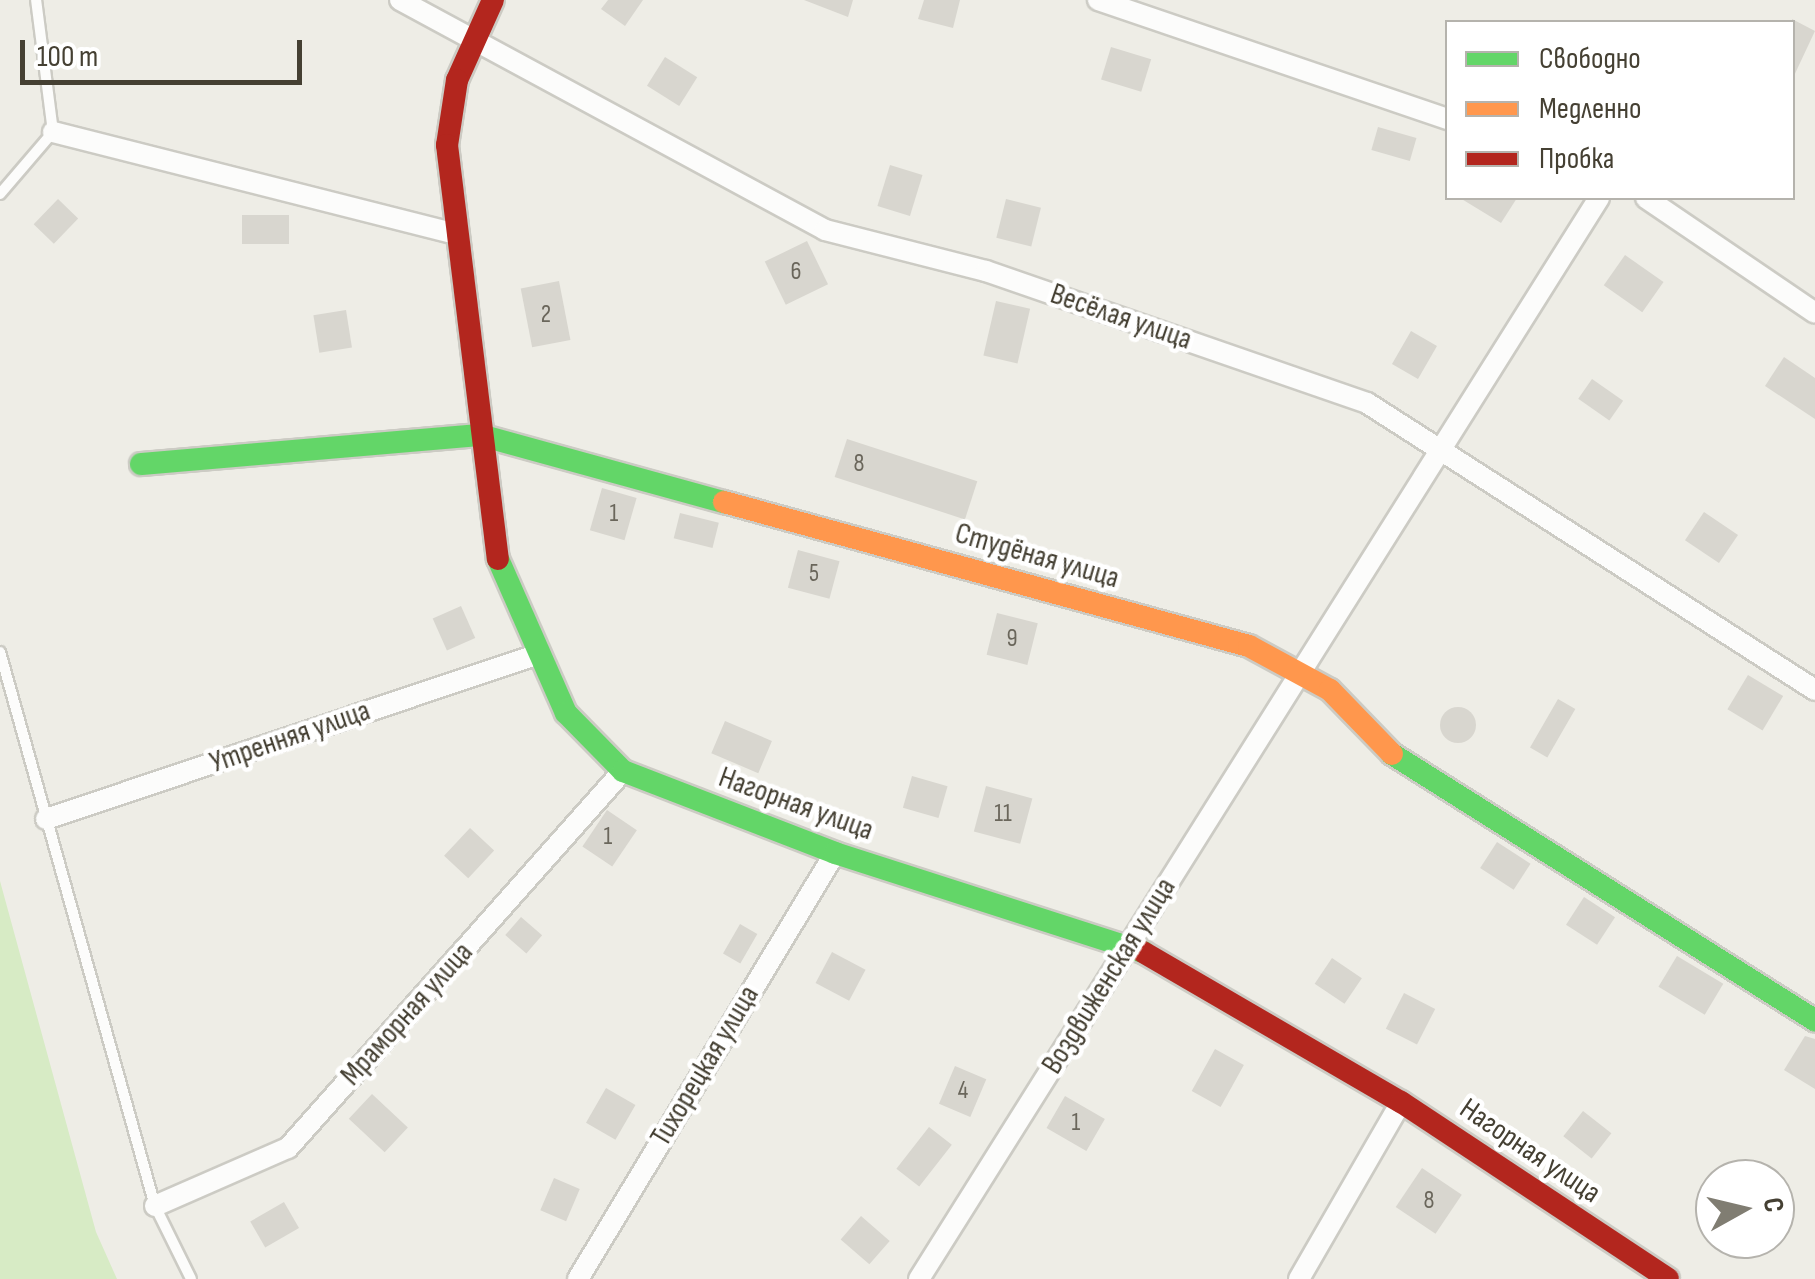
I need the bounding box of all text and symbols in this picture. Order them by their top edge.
scale bar [25,20,308,82]
legend [1445,20,1795,200]
text: 100 m [37,39,98,75]
text: Свободно [1539,41,1641,77]
text: Медленно [1539,91,1641,127]
text: Пробка [1539,141,1614,177]
house number: 6 [791,257,801,287]
street label: Весёлая улица [1046,276,1196,358]
house number: 2 [541,300,551,330]
house number: 8 [854,449,864,479]
house number: 1 [610,499,618,529]
street label: Студёная улица [951,515,1123,597]
house number: 5 [809,559,819,589]
house number: 9 [1006,624,1018,654]
street label: Утренняя улица [205,693,375,781]
street label: Нагорная улица [714,759,878,849]
house number: 11 [994,799,1012,829]
house number: 1 [604,822,612,852]
street label: Воздвиженская улица [1034,871,1184,1081]
street label: Мраморная улица [333,935,481,1093]
street label: Тихорецкая улица [643,979,767,1153]
house number: 4 [958,1076,968,1106]
street label: Нагорная улица [1453,1091,1607,1211]
house number: 1 [1072,1108,1080,1138]
north arrow [1695,1159,1795,1259]
house number: 8 [1424,1186,1434,1216]
text: С [1756,1196,1791,1214]

